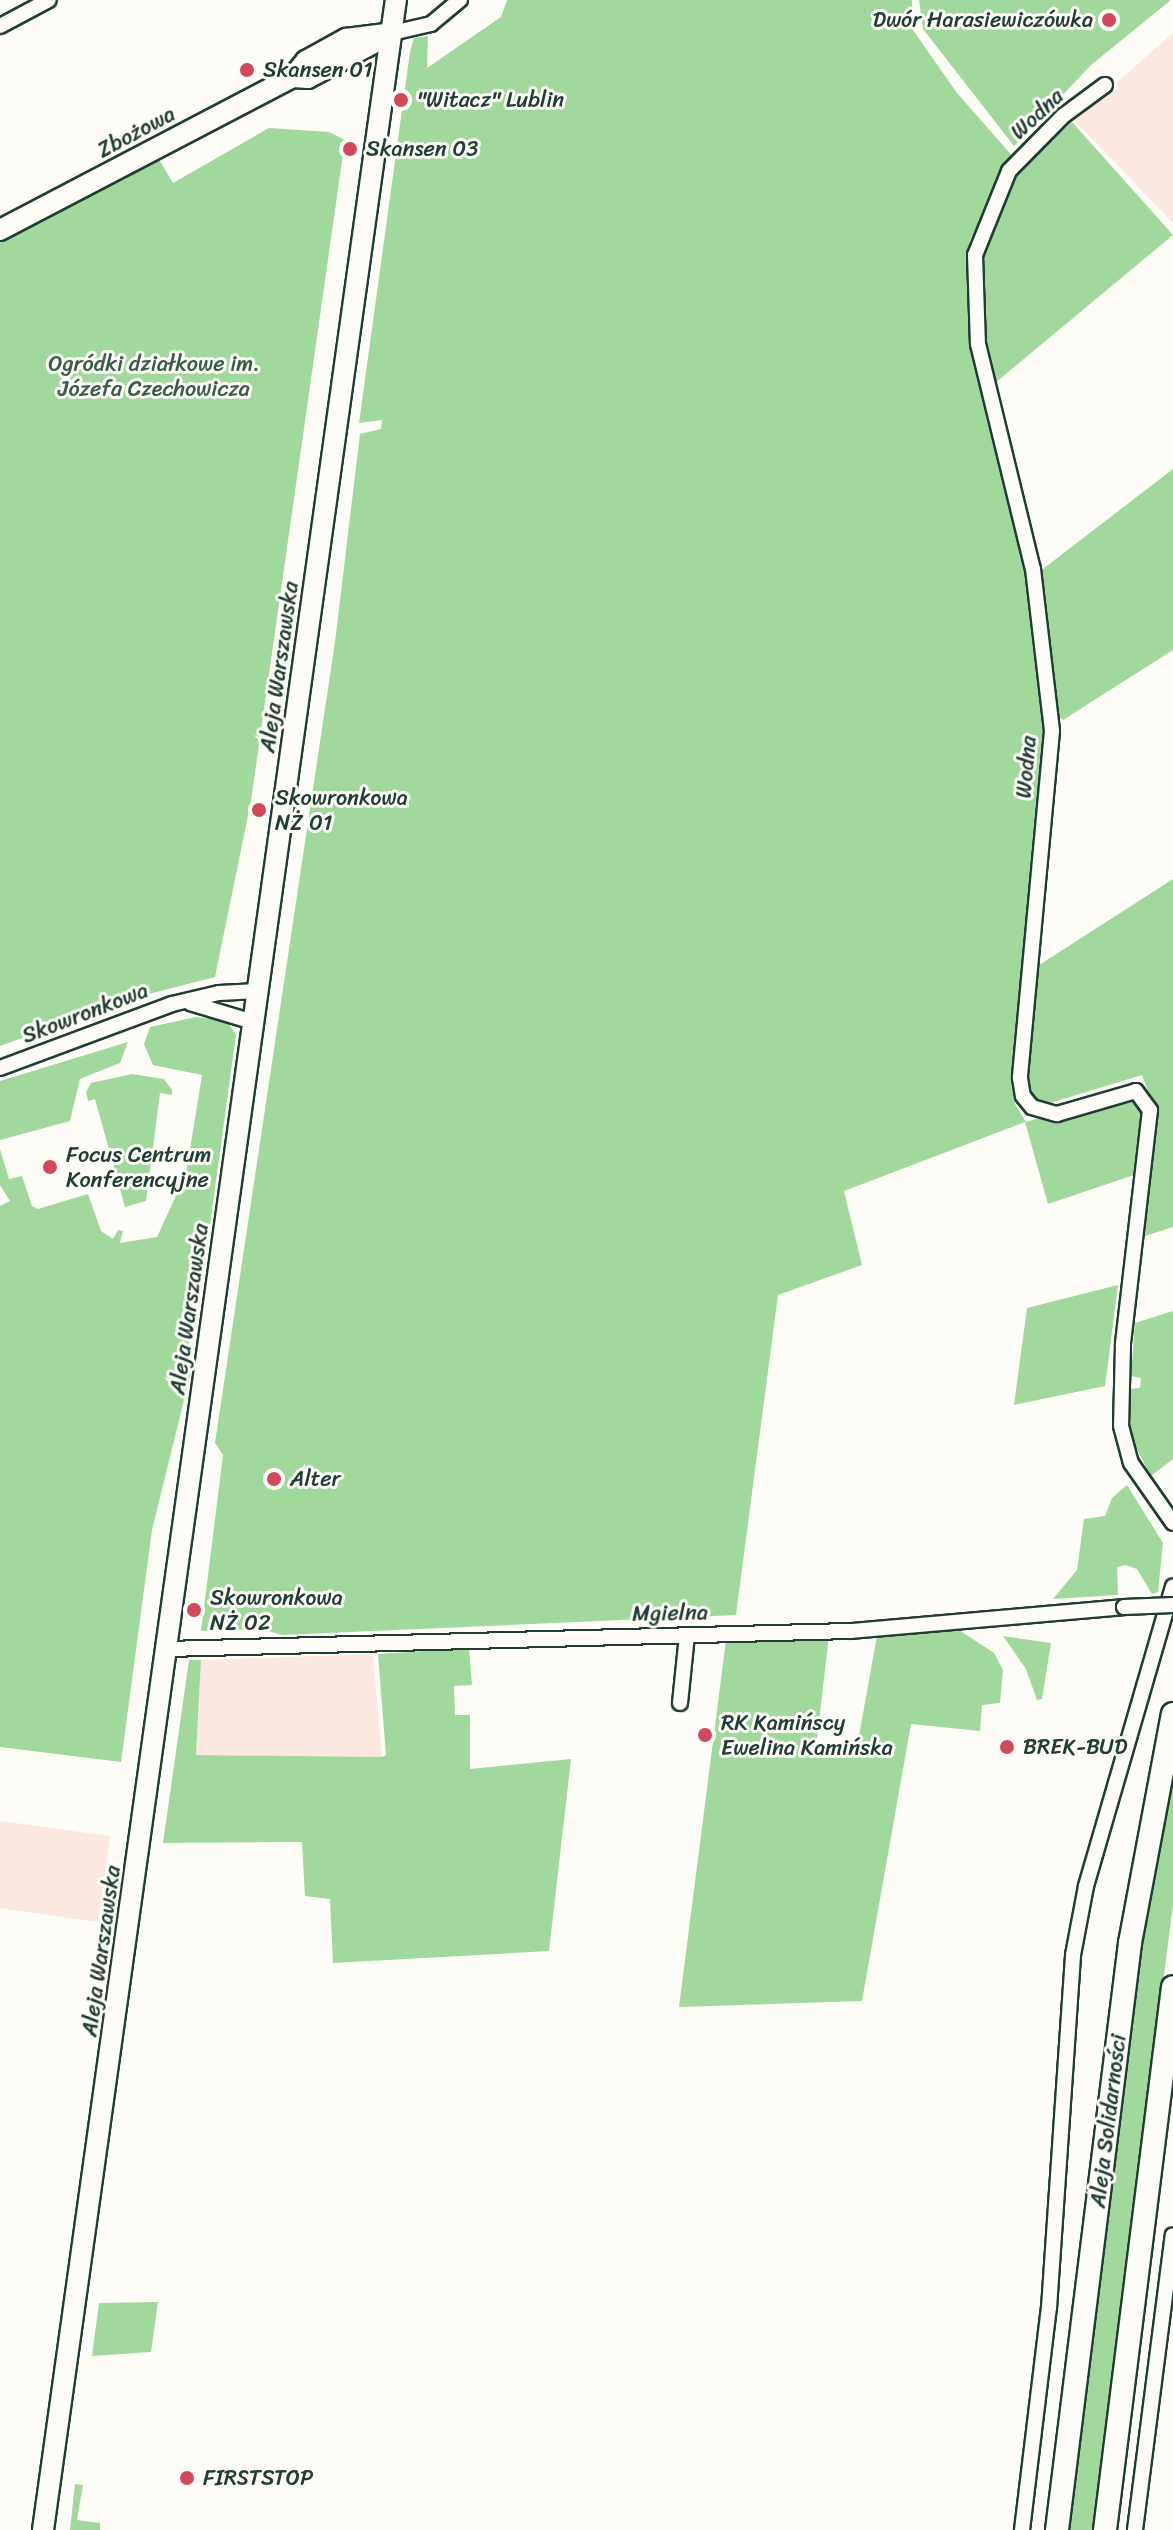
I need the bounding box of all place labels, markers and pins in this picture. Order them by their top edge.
place label: Dwór Harasiewiczówka [873,7,1093,33]
marker: Dwór Harasiewiczówka [1100,11,1118,29]
place label: Skansen 01 [263,57,373,83]
marker: Skansen 01 [238,61,256,79]
place label: "Witacz" Lublin [417,87,564,113]
marker: "Witacz" Lublin [392,91,410,109]
place label: Skansen 03 [366,136,478,162]
marker: Skansen 03 [341,140,359,158]
place label: Skowronkowa NŻ 01 [275,784,408,836]
marker: Skowronkowa NŻ 01 [250,801,268,819]
place label: Focus Centrum Konferencyjne [66,1141,212,1192]
marker: Focus Centrum Konferencyjne [41,1158,59,1176]
place label: Alter [290,1466,341,1492]
marker: Alter [265,1470,283,1488]
place label: Skowronkowa NŻ 02 [210,1584,343,1636]
marker: Skowronkowa NŻ 02 [185,1601,203,1619]
place label: RK Kamińscy Ewelina Kamińska [721,1709,893,1760]
marker: RK Kamińscy Ewelina Kamińska [696,1726,714,1744]
place label: BREK-BUD [1023,1734,1127,1760]
marker: BREK-BUD [998,1738,1016,1756]
place label: FIRSTSTOP [203,2465,313,2491]
marker: FIRSTSTOP [178,2469,196,2487]

